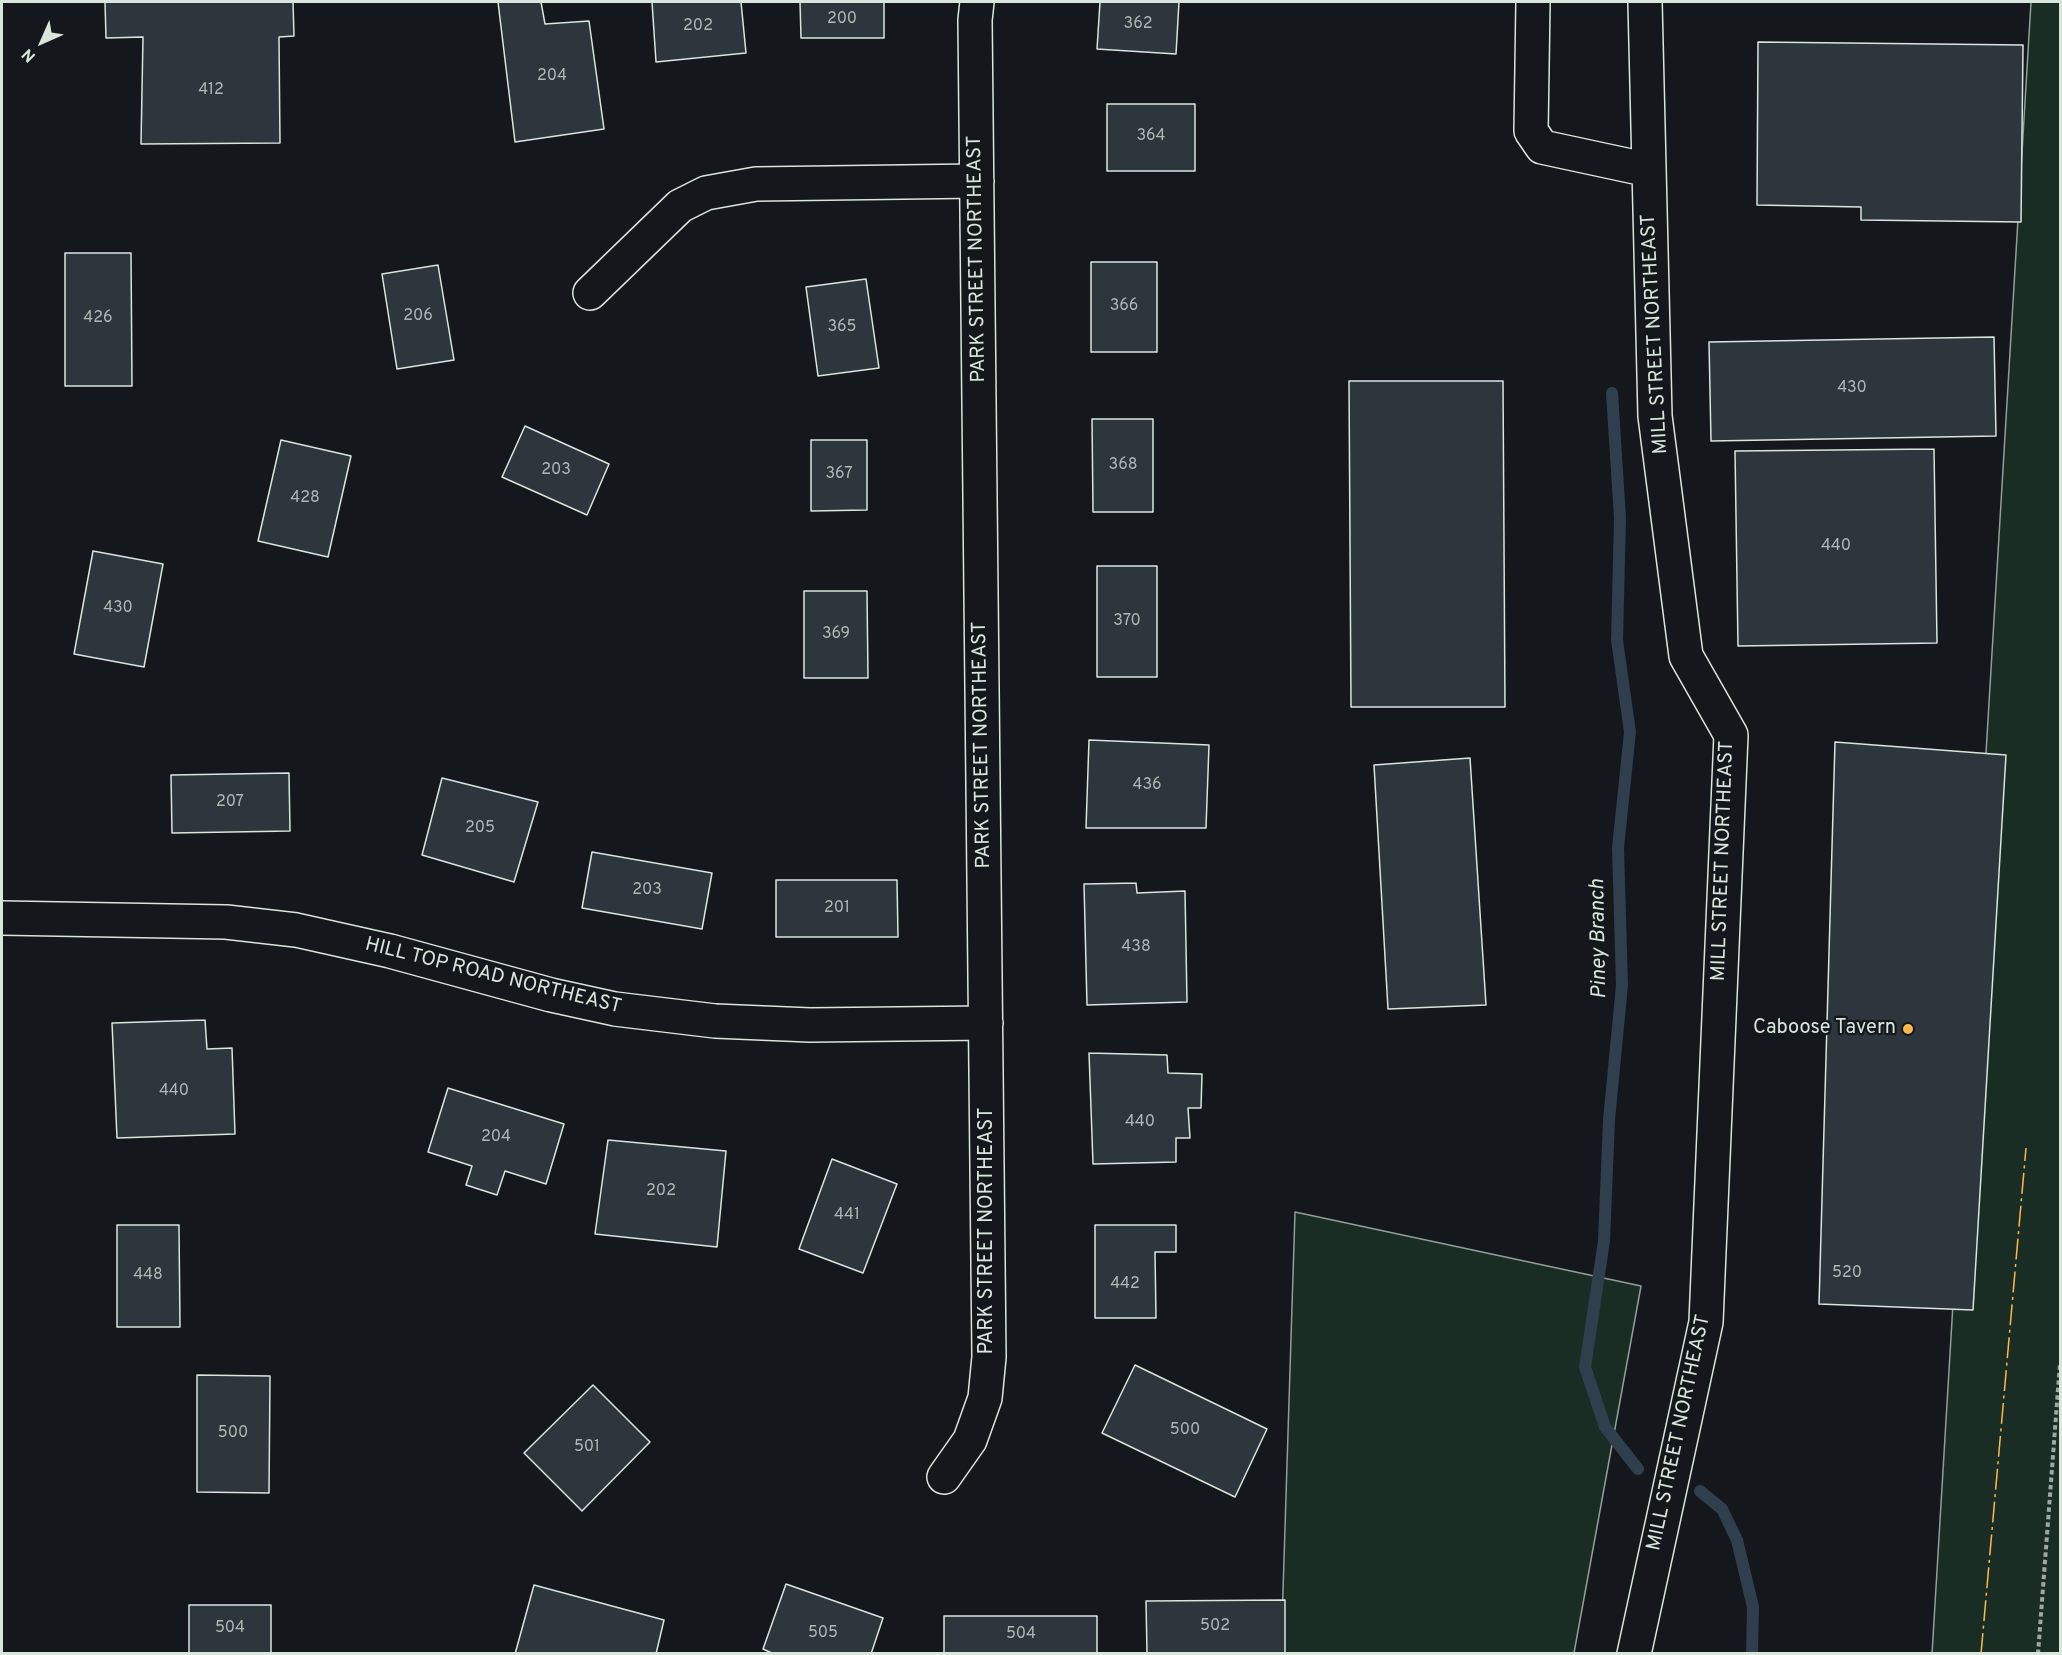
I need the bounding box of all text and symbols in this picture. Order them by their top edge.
house number: 200 [827,10,857,30]
north arrow [12,12,72,72]
house number: 362 [1124,15,1152,35]
house number: 202 [683,17,713,37]
text: N [18,44,40,66]
house number: 204 [537,67,567,87]
house number: 412 [198,81,224,101]
house number: 364 [1136,127,1166,147]
street label: PARK STREET NORTHEAST [964,135,992,383]
street label: MILL STREET NORTHEAST [1638,213,1674,455]
house number: 366 [1110,297,1138,317]
house number: 206 [403,307,433,327]
house number: 426 [83,309,113,329]
house number: 365 [827,318,857,338]
house number: 430 [1837,379,1867,399]
house number: 368 [1109,456,1137,476]
house number: 203 [541,461,571,481]
house number: 367 [825,465,853,485]
house number: 428 [290,489,320,509]
house number: 440 [1821,537,1851,557]
house number: 430 [103,599,133,619]
house number: 370 [1113,612,1141,632]
street label: PARK STREET NORTHEAST [969,621,997,869]
house number: 369 [822,625,850,645]
street label: MILL STREET NORTHEAST [1708,740,1740,982]
house number: 436 [1132,776,1162,796]
house number: 207 [216,793,244,813]
house number: 205 [465,819,495,839]
water label: Piney Branch [1586,879,1614,999]
house number: 203 [632,881,662,901]
house number: 201 [824,899,850,919]
street label: HILL TOP ROAD NORTHEAST [362,934,624,1020]
house number: 438 [1121,938,1151,958]
place label: Caboose Tavern [1753,1017,1896,1041]
marker: Caboose Tavern [1901,1022,1915,1036]
house number: 440 [159,1082,189,1102]
street label: PARK STREET NORTHEAST [976,1107,1000,1355]
house number: 440 [1125,1113,1155,1133]
house number: 204 [481,1128,511,1148]
house number: 202 [646,1182,676,1202]
house number: 441 [834,1206,860,1226]
house number: 520 [1832,1264,1862,1284]
house number: 448 [133,1266,163,1286]
house number: 442 [1110,1275,1140,1295]
street label: MILL STREET NORTHEAST [1643,1313,1717,1553]
house number: 500 [1170,1421,1200,1441]
house number: 500 [218,1424,248,1444]
house number: 501 [574,1438,600,1458]
house number: 502 [1200,1617,1230,1637]
house number: 504 [215,1619,245,1639]
house number: 505 [808,1624,838,1644]
house number: 504 [1006,1625,1036,1645]

